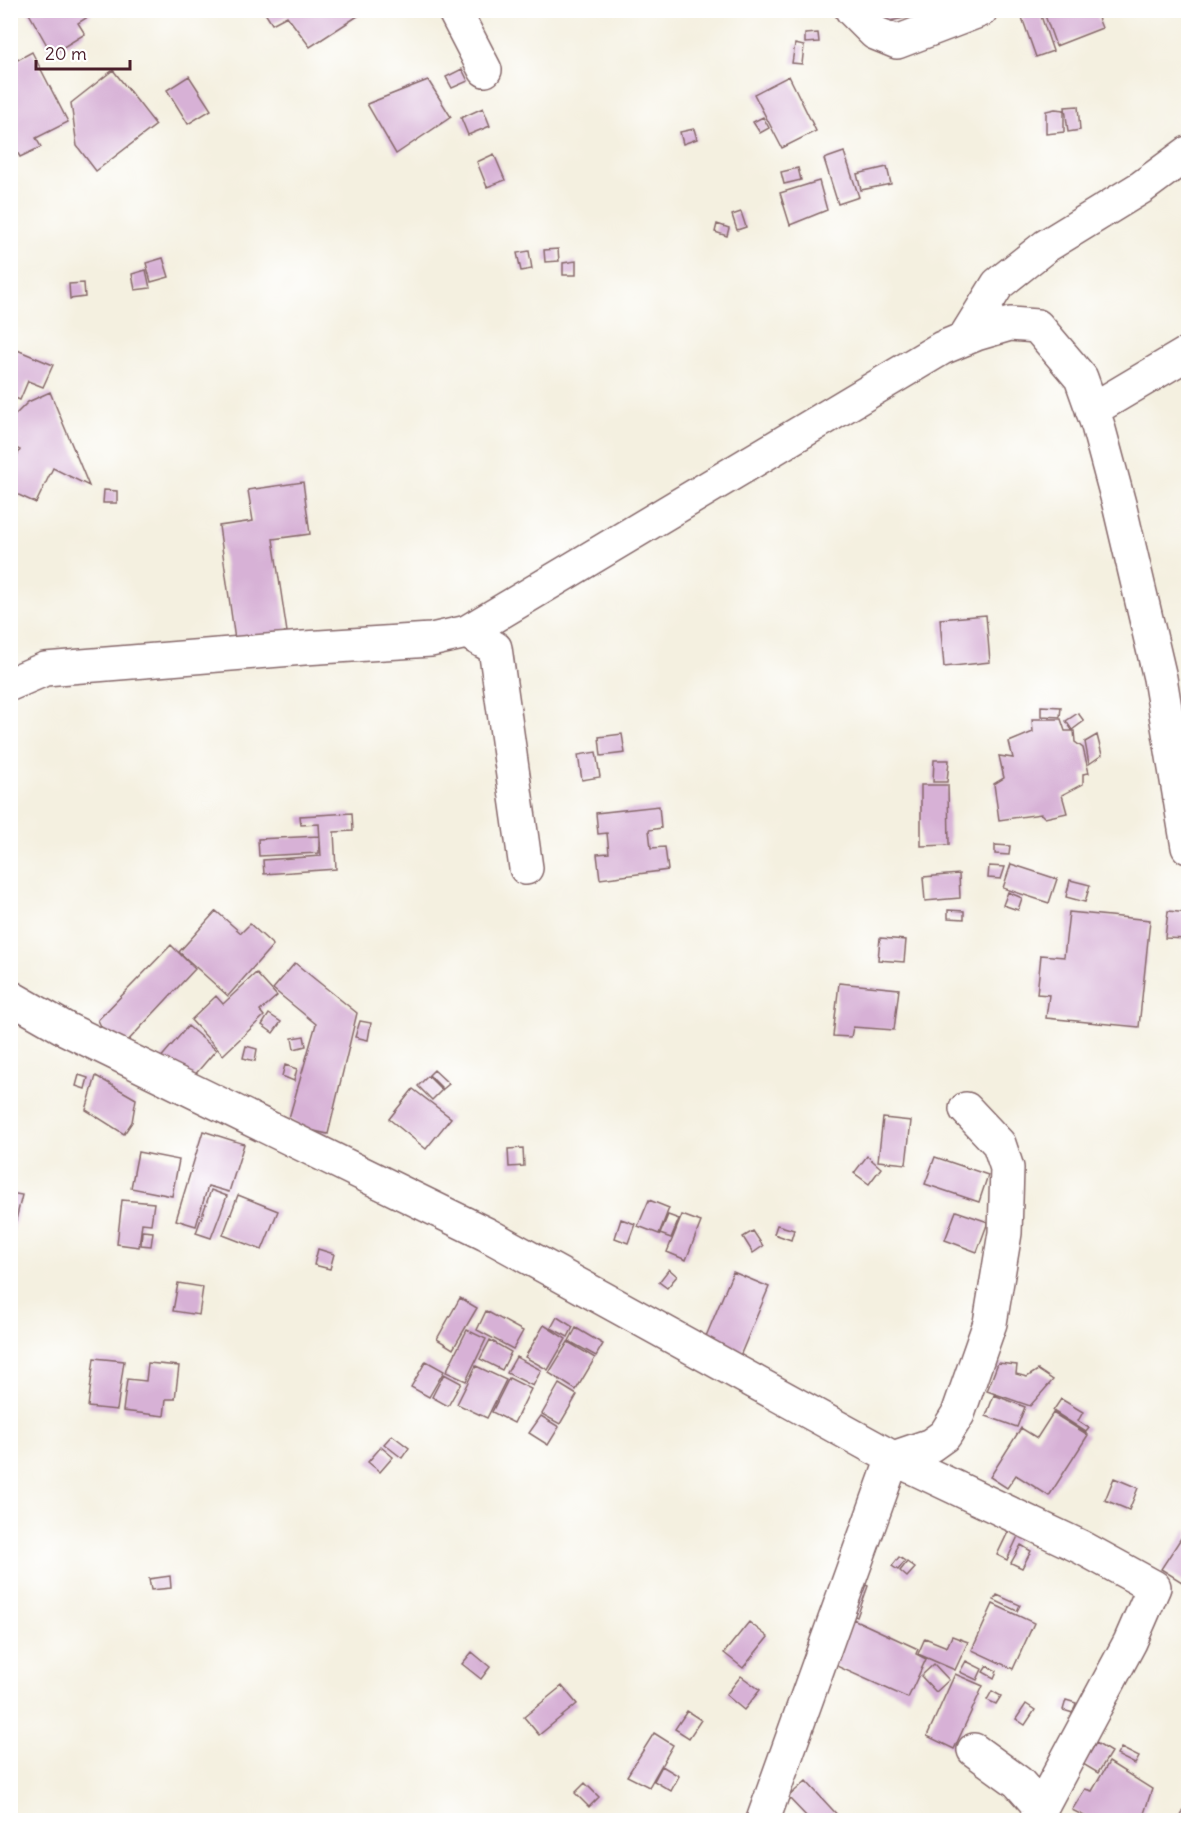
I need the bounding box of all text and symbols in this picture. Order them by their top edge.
scale bar [36,33,130,71]
text: 20 m [45,42,87,65]

